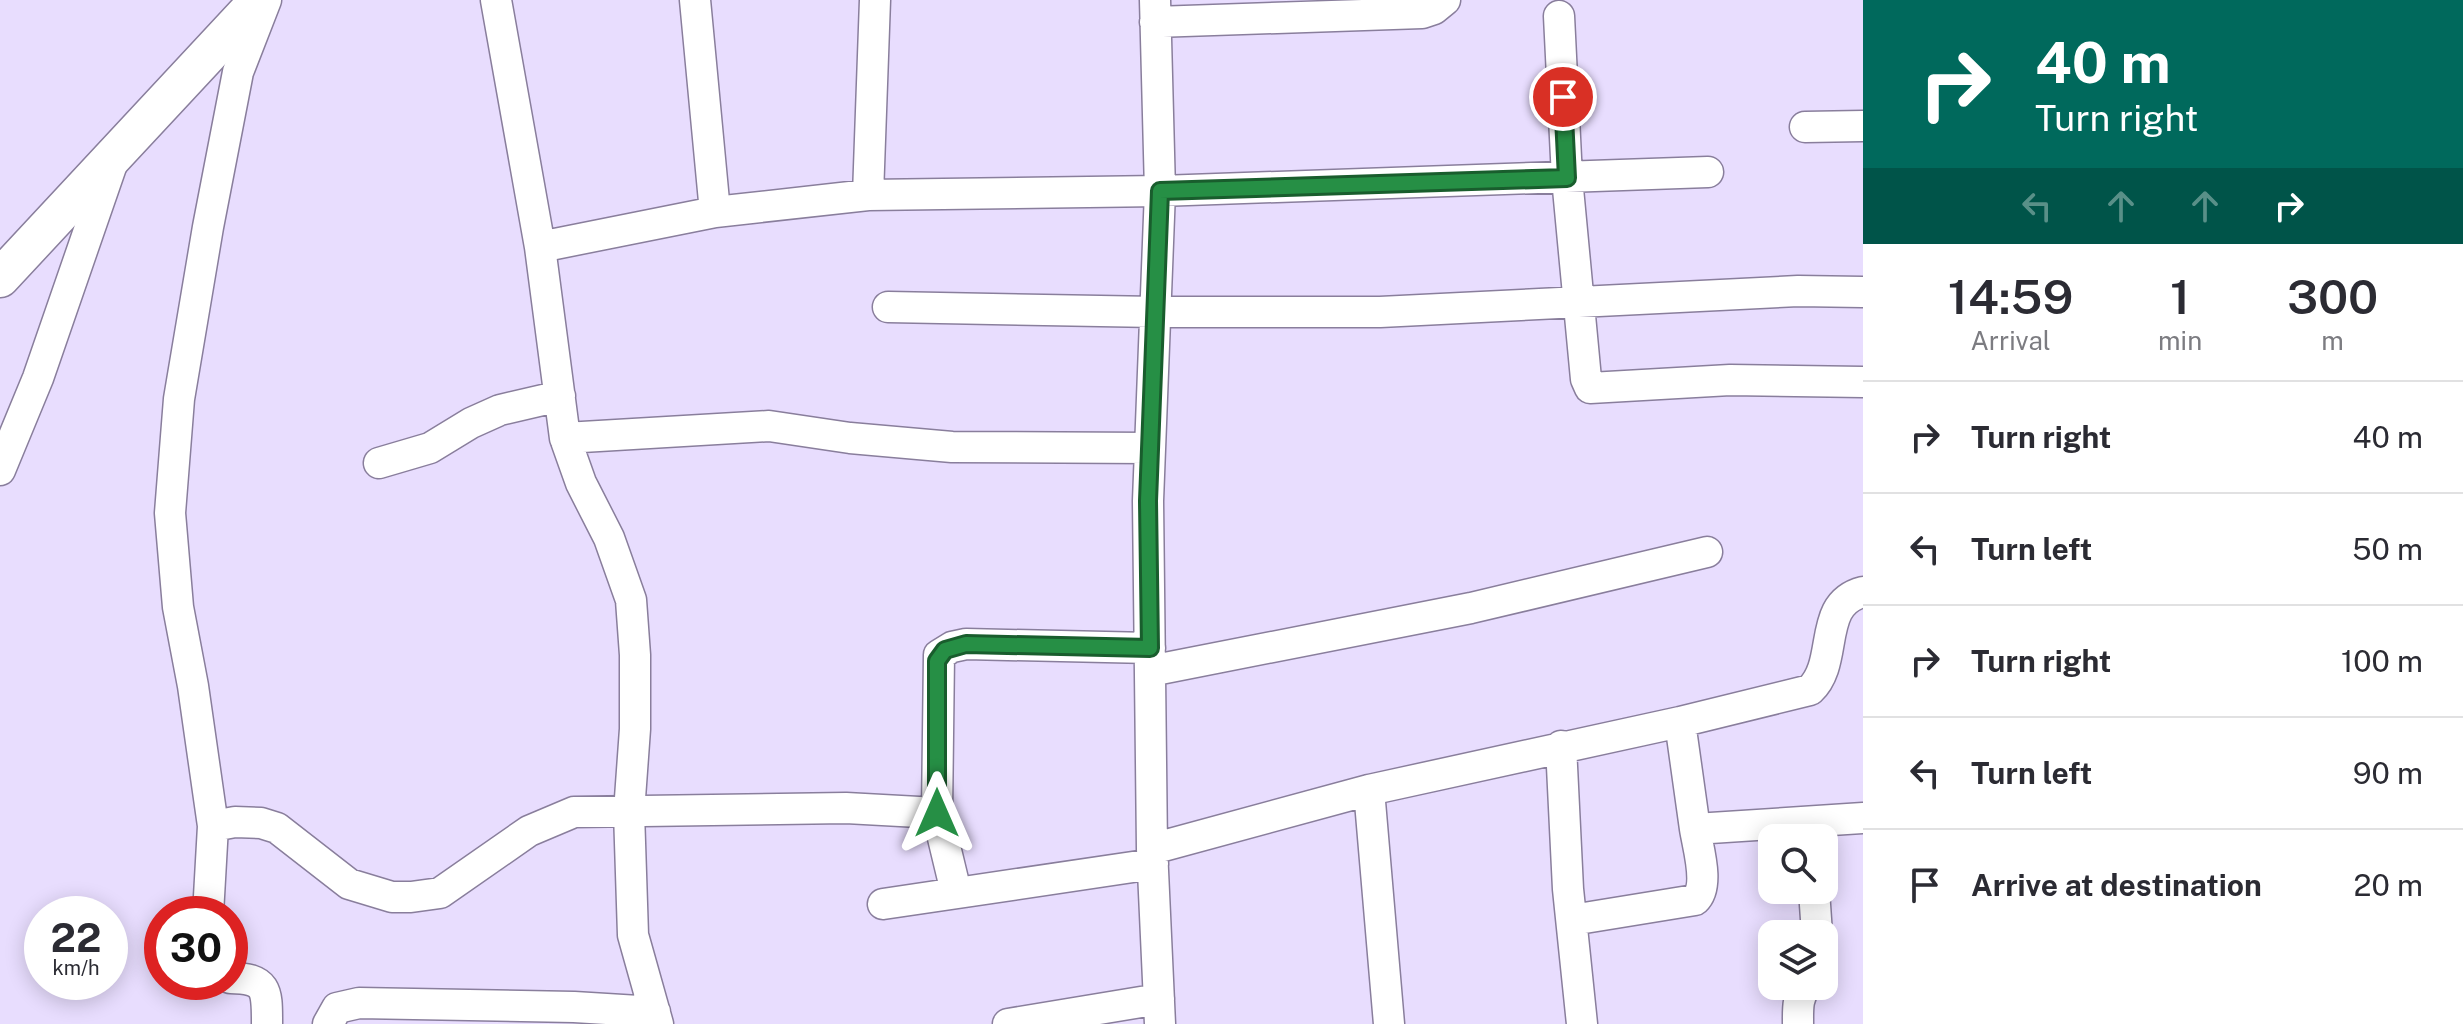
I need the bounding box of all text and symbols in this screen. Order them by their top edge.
text: 40 m [2035,30,2171,96]
icon: right [1903,32,2007,136]
pin [1529,63,1597,131]
icon: arrive [1541,75,1585,119]
text: Turn right [2035,97,2198,139]
icon: left [2015,184,2059,228]
icon: ahead [2099,184,2143,228]
icon: ahead [2183,184,2227,228]
icon: right [2267,184,2311,228]
text: 14:59 [1948,268,2073,325]
text: 1 [2170,268,2190,325]
text: 300 [2287,268,2378,325]
text: Arrival [1970,325,2051,356]
text: min [2158,325,2202,356]
text: m [2321,325,2344,356]
icon: right [1903,415,1947,459]
text: Turn right [1971,419,2111,455]
text: 40 m [2353,419,2423,455]
icon: left [1903,527,1947,571]
text: Turn left [1971,531,2092,567]
text: 50 m [2352,531,2423,567]
icon: right [1903,639,1947,683]
text: Turn right [1971,643,2111,679]
text: 100 m [2341,643,2423,679]
icon: left [1903,751,1947,795]
text: Turn left [1971,755,2092,791]
text: 90 m [2353,755,2423,791]
position arrow [895,771,979,855]
map controls [1758,824,1838,1000]
button: search [1758,824,1838,904]
icon: arrive [1903,863,1947,907]
text: Arrive at destination [1971,867,2262,903]
text: 20 m [2354,867,2423,903]
speed limit sign: 30 [144,896,248,1000]
text: 22 [51,914,101,961]
button: layers [1758,920,1838,1000]
text: km/h [52,956,100,980]

